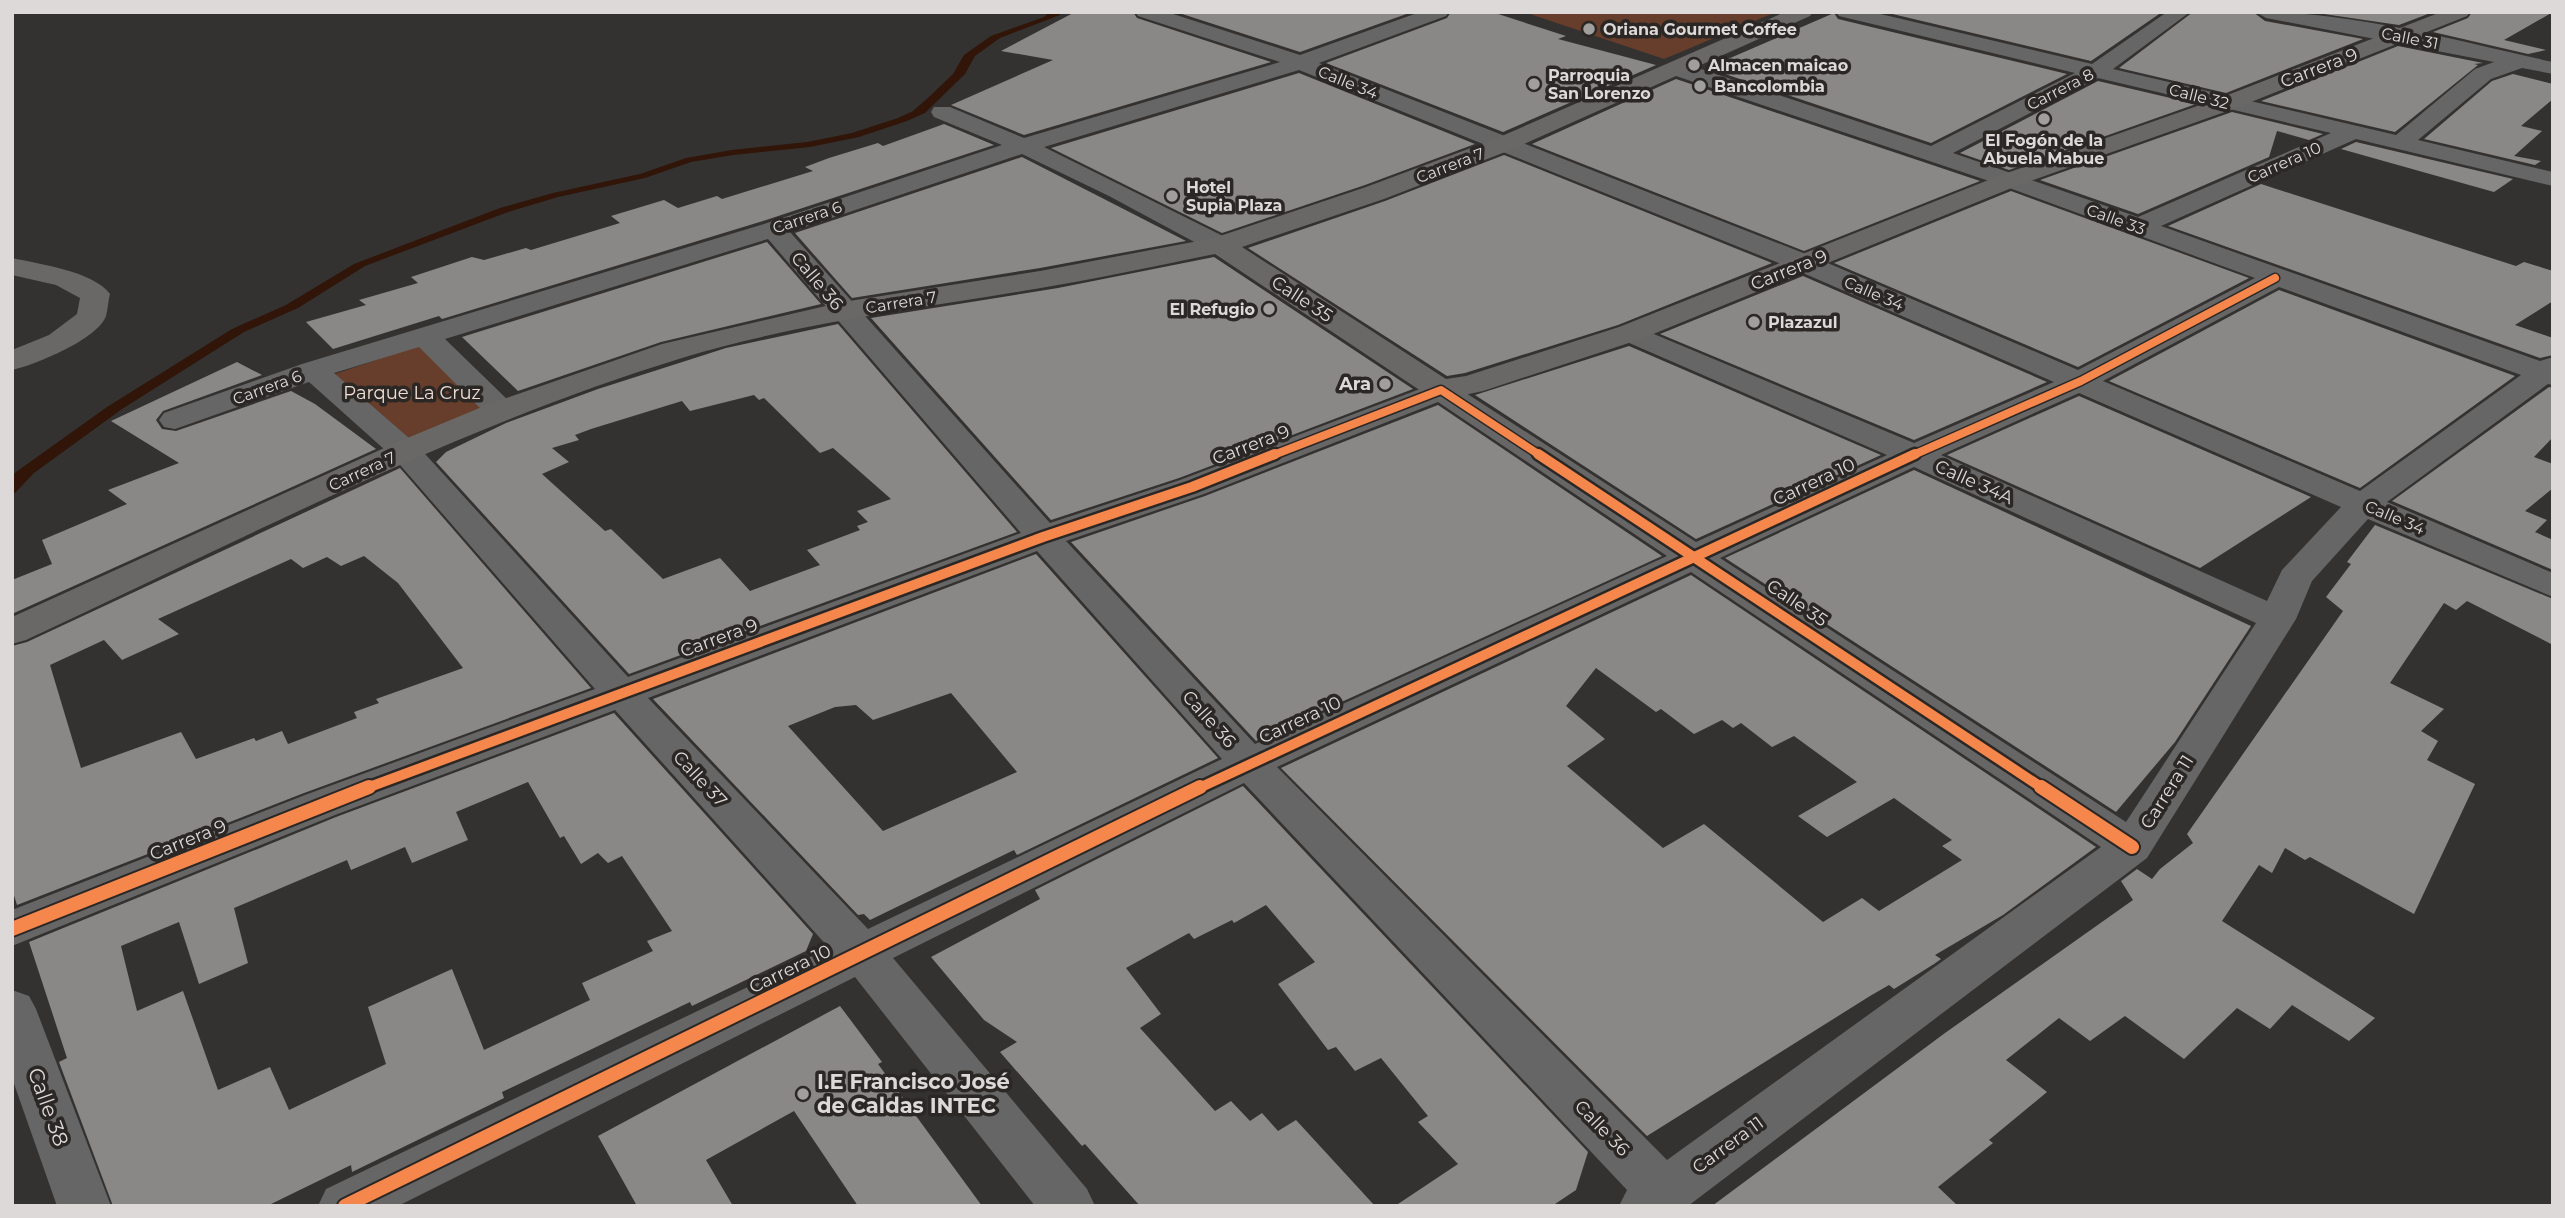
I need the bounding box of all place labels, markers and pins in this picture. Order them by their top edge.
place label: Oriana Gourmet Coffee [1603,20,1797,39]
marker: Oriana Gourmet Coffee [1581,21,1597,37]
place label: Almacen maicao [1707,56,1848,75]
marker: Almacen maicao [1686,57,1702,73]
place label: Parroquia San Lorenzo [1548,66,1651,103]
marker: Parroquia San Lorenzo [1526,76,1542,92]
place label: Bancolombia [1714,77,1825,96]
marker: Bancolombia [1692,78,1708,94]
marker: El Fogón de la Abuela Mabue [2036,111,2052,127]
place label: El Fogón de la Abuela Mabue [1983,131,2104,168]
place label: Hotel Supia Plaza [1186,178,1282,215]
marker: Hotel Supia Plaza [1164,188,1180,204]
place label: El Refugio [1169,300,1255,319]
marker: El Refugio [1261,301,1277,317]
place label: Plazazul [1768,313,1837,332]
marker: Plazazul [1746,314,1762,330]
place label: Ara [1338,373,1371,395]
marker: Ara [1377,376,1393,392]
place label: I.E Francisco José de Caldas INTEC [817,1069,1010,1118]
marker: I.E Francisco José de Caldas INTEC [795,1086,811,1102]

